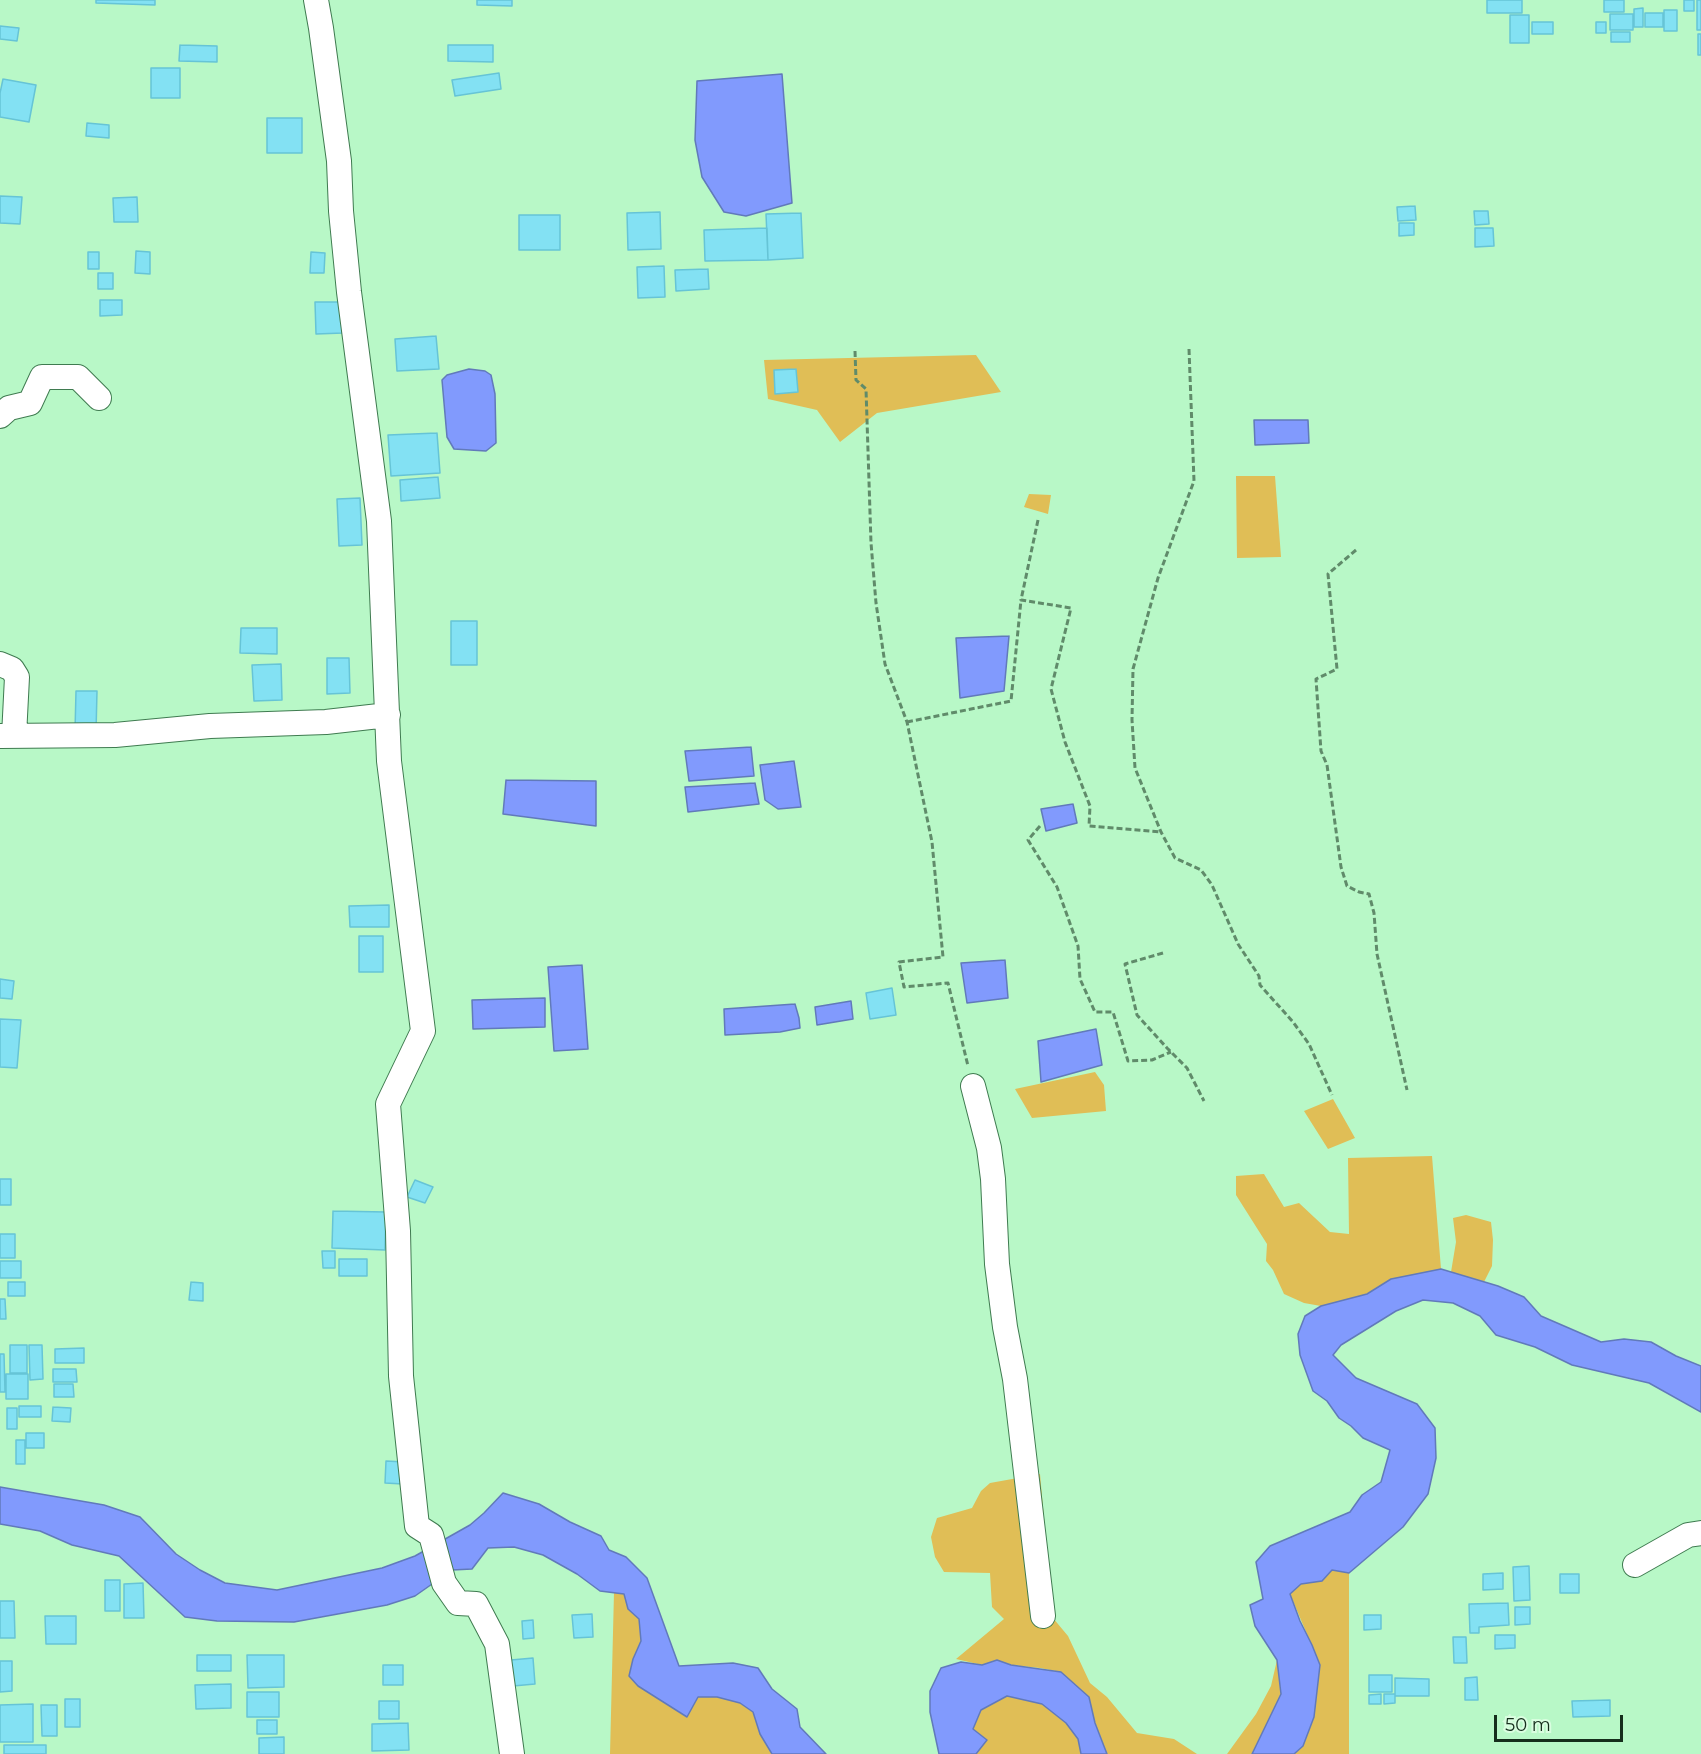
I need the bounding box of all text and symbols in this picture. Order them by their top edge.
scale bar [1497,1703,1626,1741]
text: 50 m [1505,1714,1551,1736]

